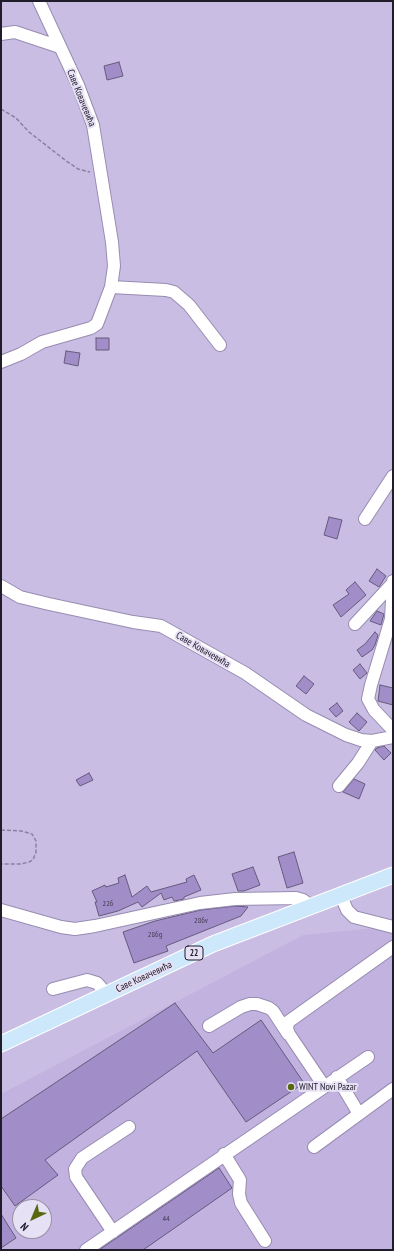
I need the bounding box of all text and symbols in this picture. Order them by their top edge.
street label: Саве Ковачевића [64,68,98,128]
street label: Саве Ковачевића [174,630,232,670]
house number: 226 [103,899,113,909]
house number: 286v [194,916,208,926]
house number: 286g [148,930,162,940]
road number: 22 [185,946,203,960]
street label: Саве Ковачевића [114,959,174,995]
place label: WINT Novi Pazar [299,1081,356,1093]
marker: WINT Novi Pazar [286,1082,296,1092]
north arrow [12,1199,52,1239]
house number: 44 [162,1214,170,1224]
text: N [17,1220,31,1234]

